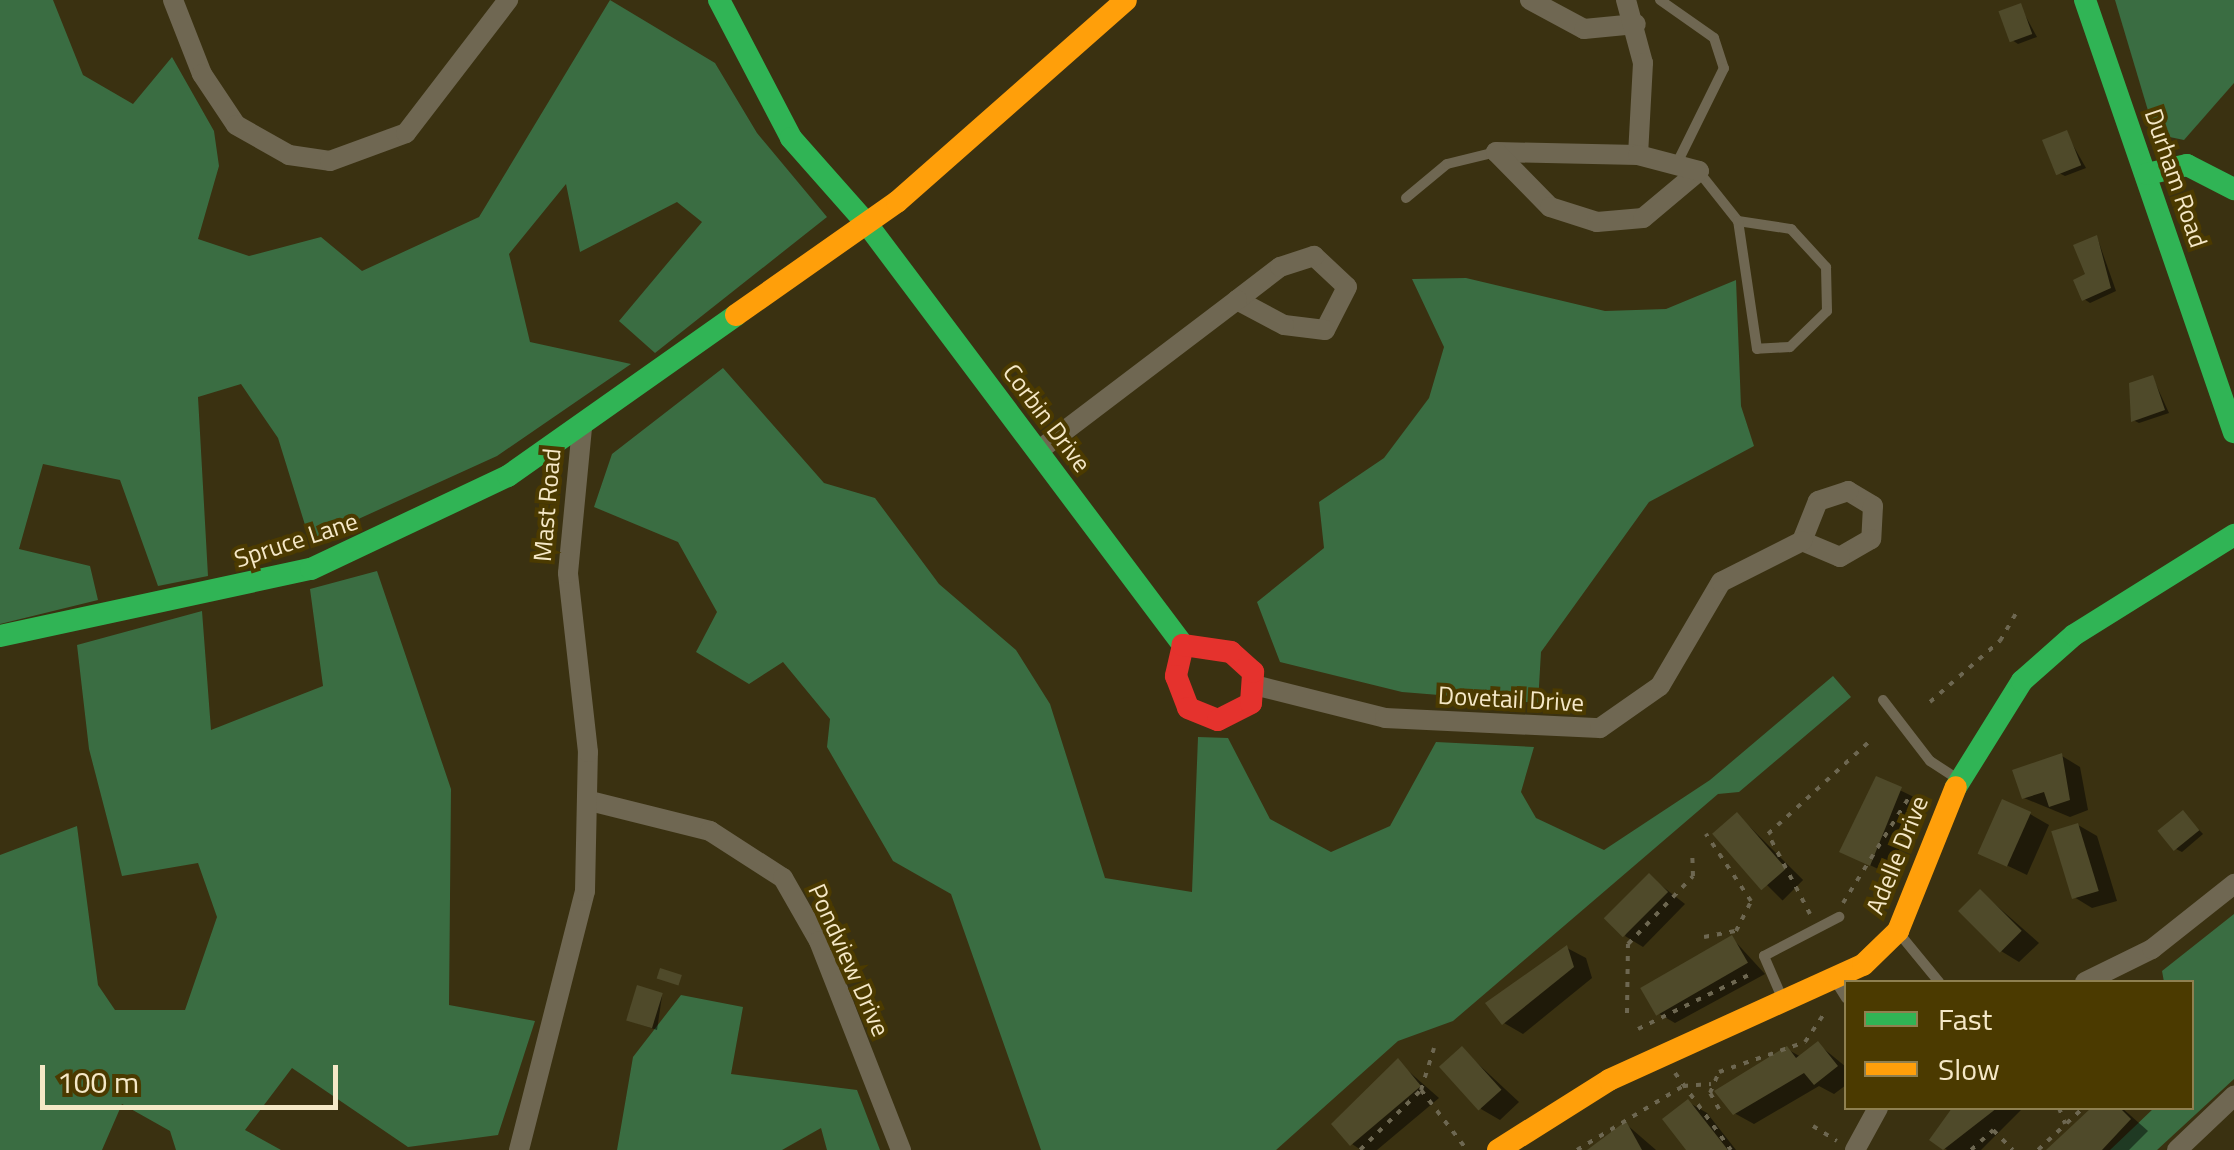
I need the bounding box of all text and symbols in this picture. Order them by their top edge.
street label: Durham Road [2138,105,2214,251]
street label: Corbin Drive [997,358,1097,478]
street label: Mast Road [527,447,567,563]
street label: Spruce Lane [230,506,362,574]
street label: Dovetail Drive [1437,680,1585,718]
street label: Adelle Drive [1860,791,1934,919]
street label: Pondview Drive [802,879,896,1041]
legend [1844,980,2194,1110]
text: Fast [1938,996,1992,1042]
scale bar [45,1045,342,1107]
text: Slow [1938,1046,2000,1092]
text: 100 m [57,1059,139,1105]

